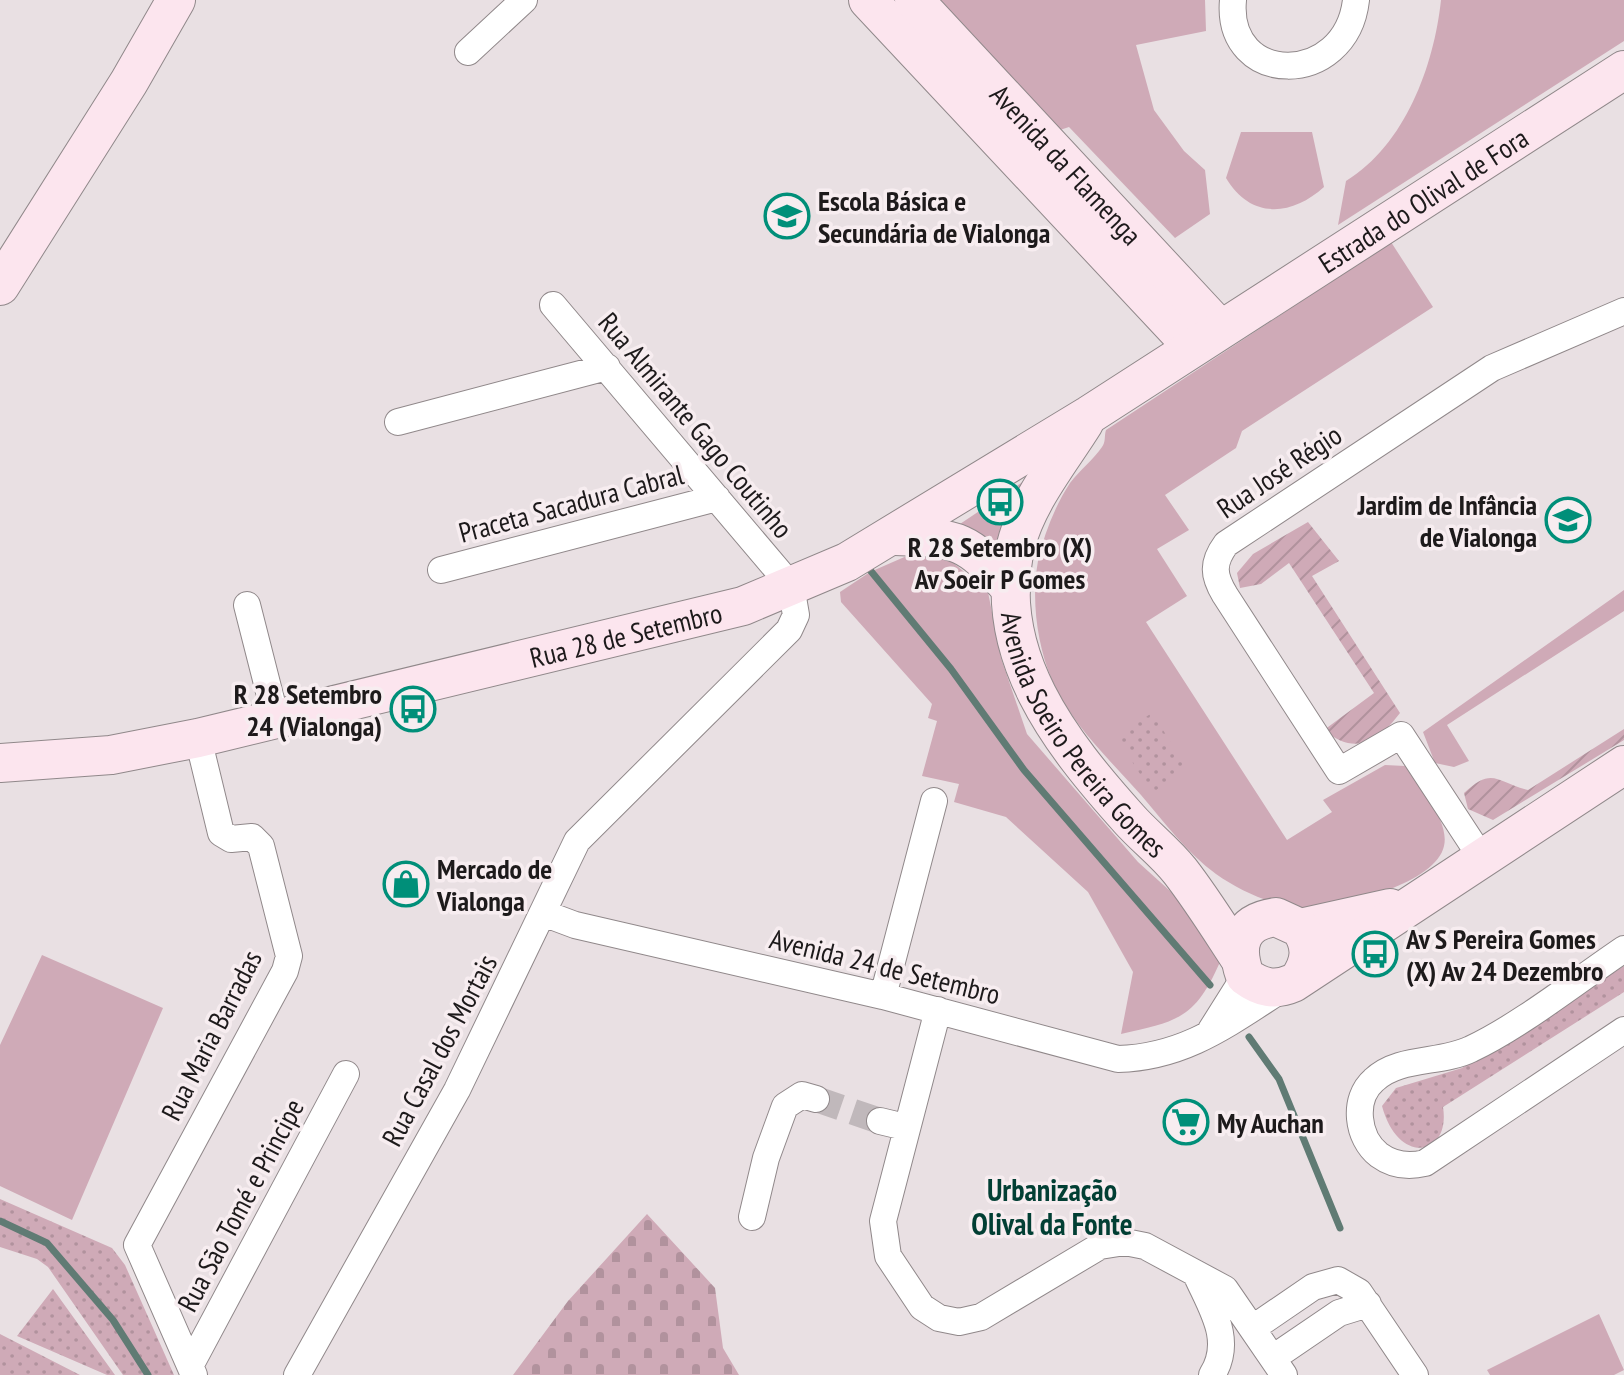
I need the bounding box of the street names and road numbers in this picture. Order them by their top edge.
street label: Avenida da Flamenga [983,76,1150,252]
street label: Estrada do Olival de Fora [1311,119,1535,281]
street label: Rua Almirante Gago Coutinho [591,304,801,546]
street label: Rua José Régio [1210,416,1348,526]
street label: Praceta Sacadura Cabral [455,455,688,551]
street label: Rua 28 de Setembro [526,593,725,676]
street label: Avenida Soeiro Pereira Gomes [993,609,1175,865]
street label: Avenida 24 de Setembro [766,920,1004,1012]
street label: Rua Maria Barradas [152,944,270,1126]
street label: Rua Casal dos Mortais [373,948,505,1152]
street label: Rua São Tomé e Principe [168,1092,312,1318]

